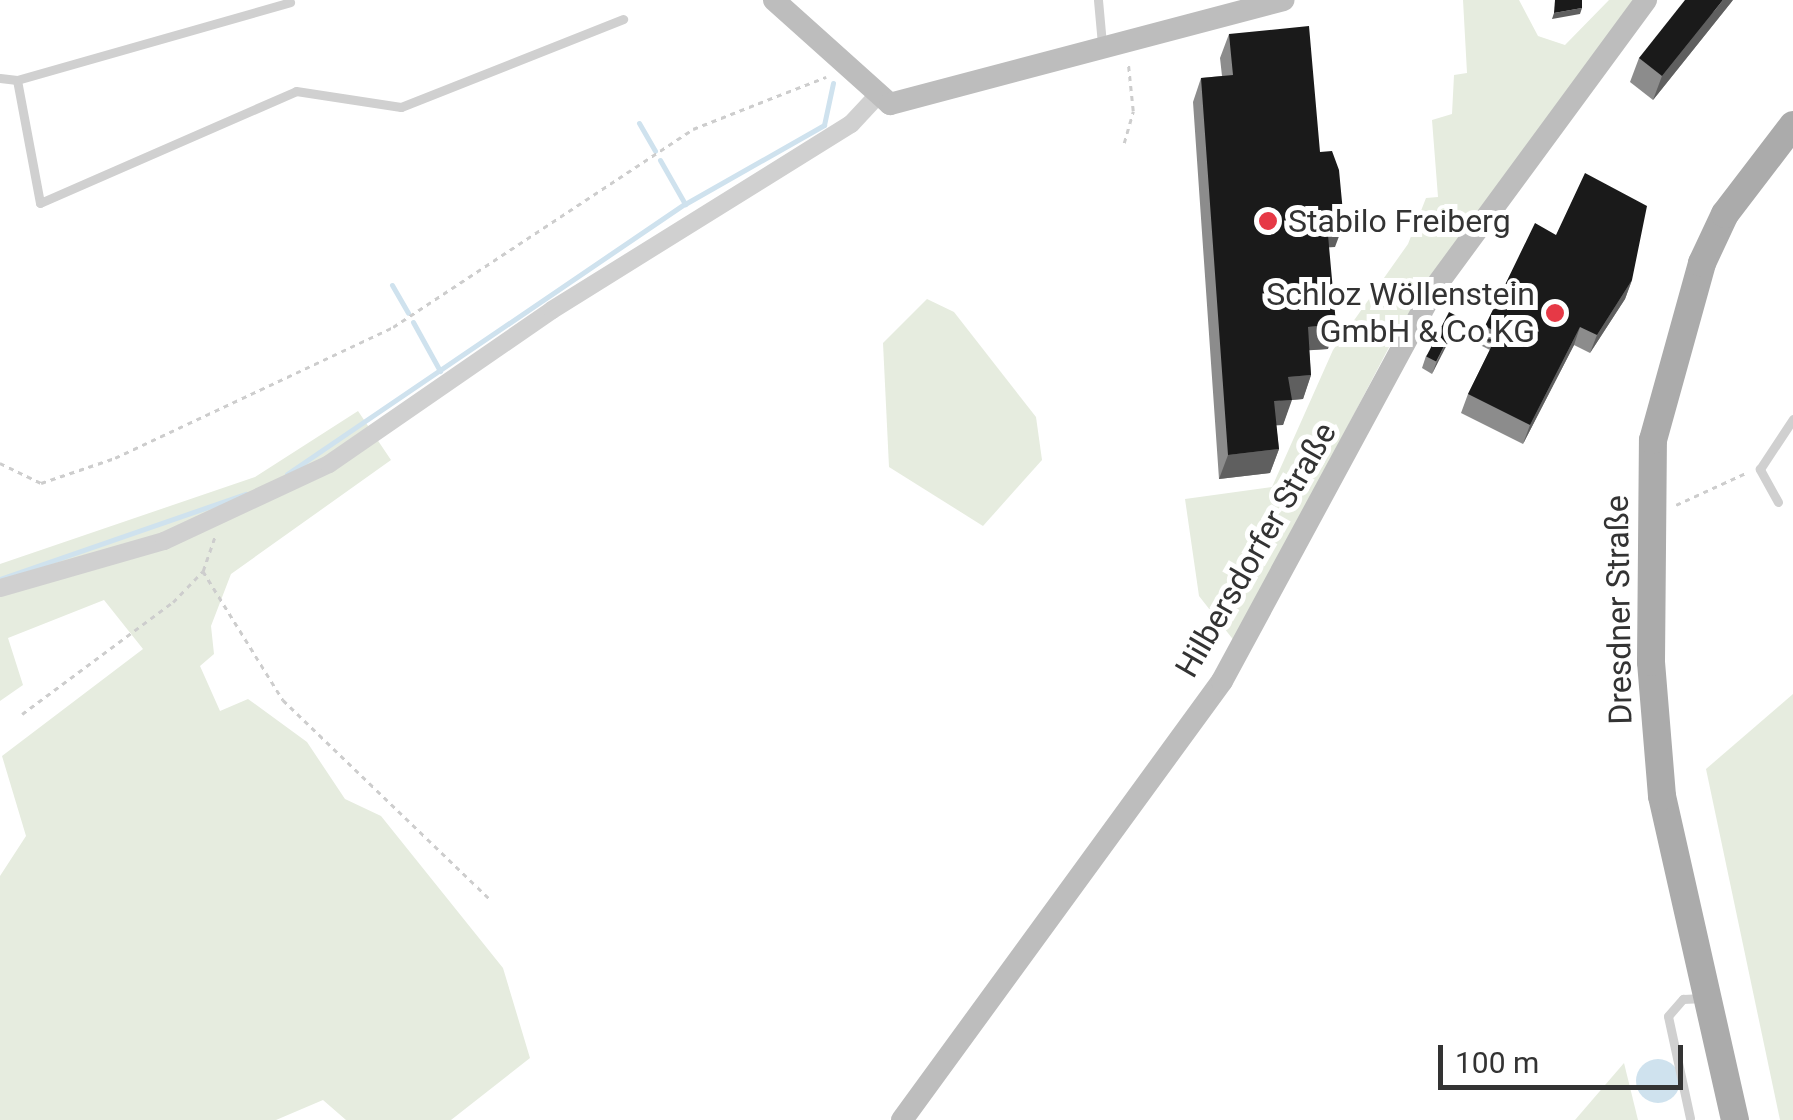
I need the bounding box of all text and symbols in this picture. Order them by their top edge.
place label: Stabilo Freiberg [1288,202,1511,240]
marker: Stabilo Freiberg [1257,210,1279,232]
place label: Schloz Wöllenstein GmbH & Co.KG [1266,276,1535,351]
marker: Schloz Wöllenstein GmbH & Co.KG [1544,302,1566,324]
street label: Hilbersdorfer Straße [1167,416,1345,684]
street label: Dresdner Straße [1598,495,1640,725]
scale bar [1443,1025,1688,1087]
text: 100 m [1455,1045,1539,1080]

